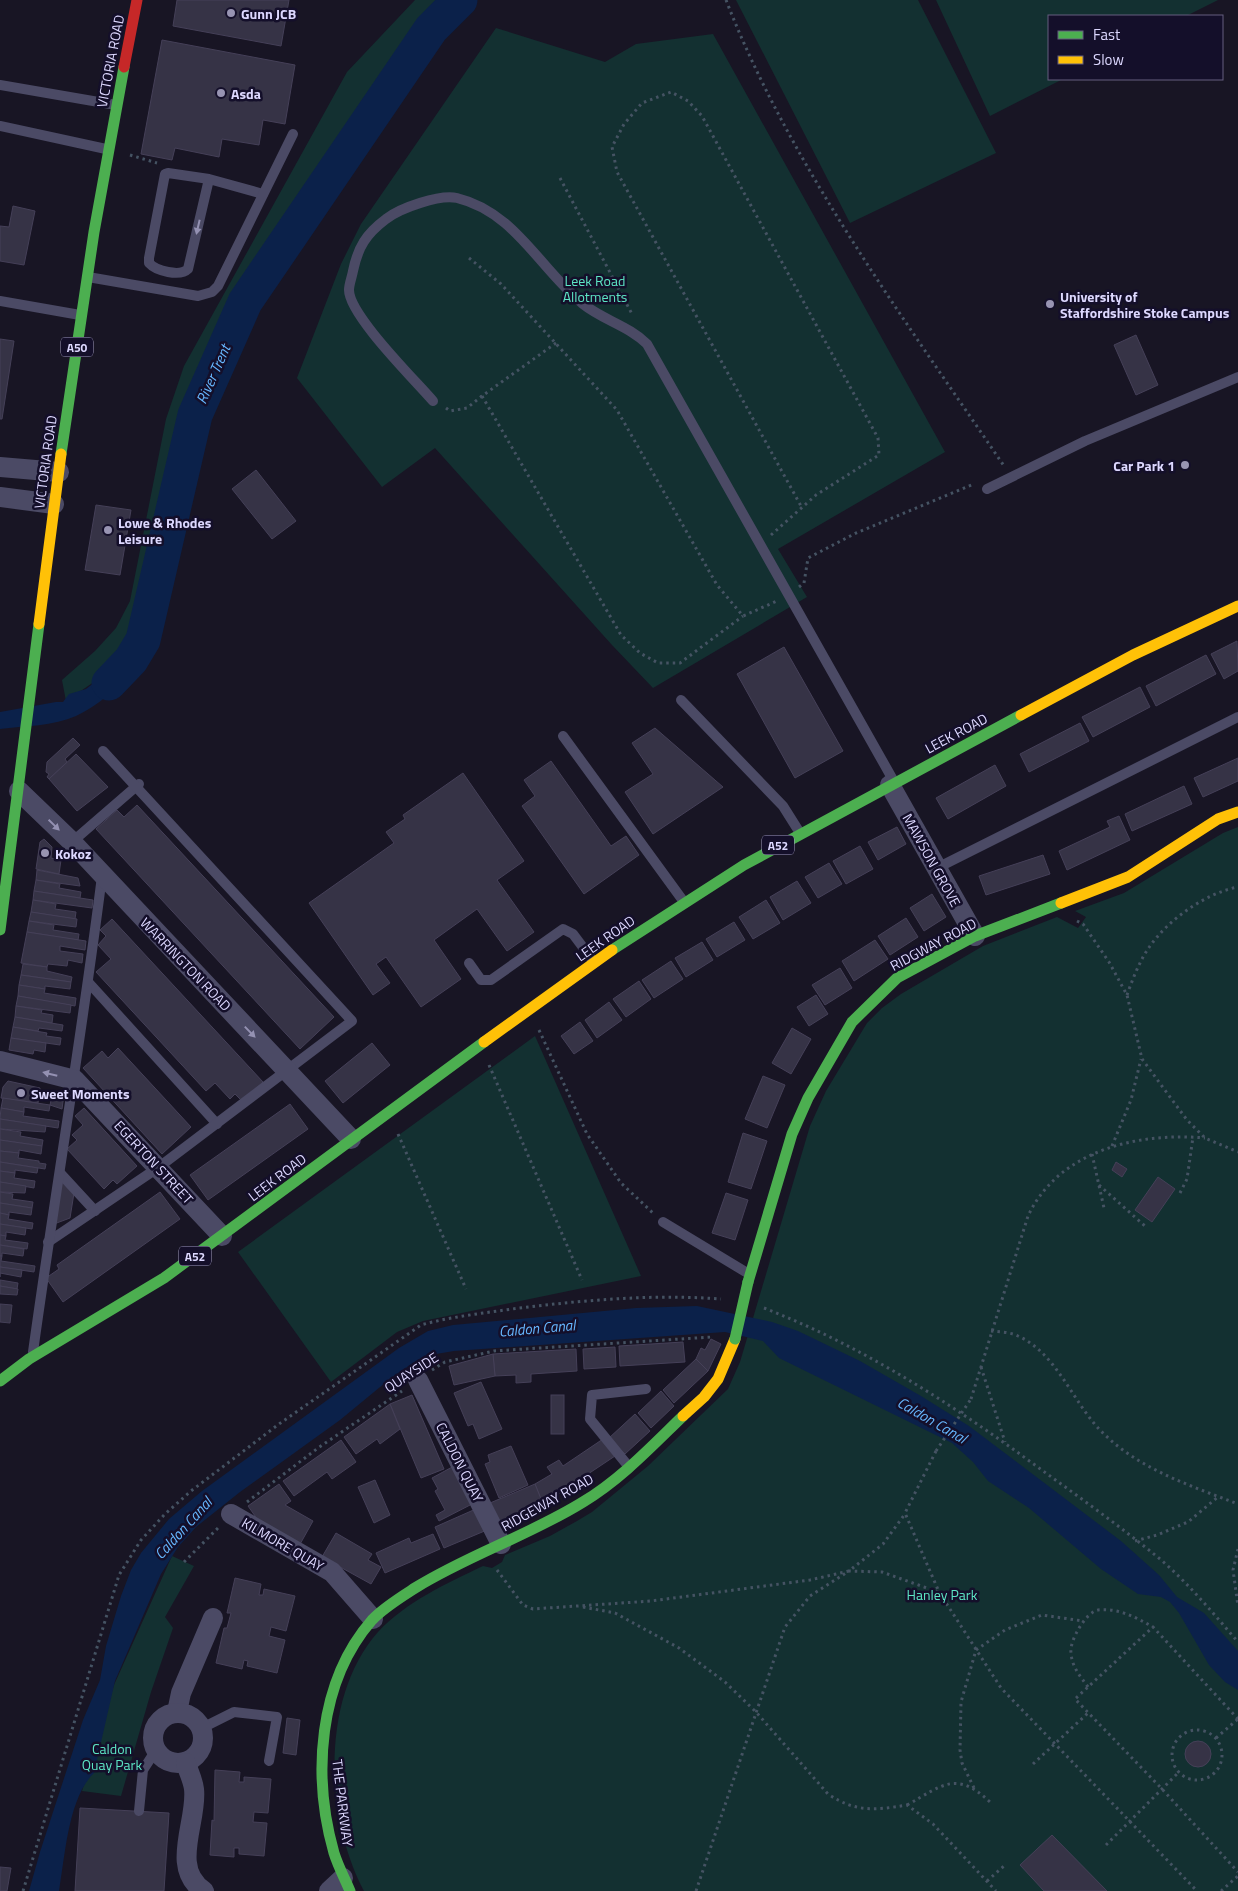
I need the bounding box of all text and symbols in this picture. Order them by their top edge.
place label: Gunn JCB [241,3,296,24]
marker: Gunn JCB [225,7,237,19]
street label: VICTORIA ROAD [91,13,129,109]
legend [1048,15,1223,80]
text: Fast [1093,23,1121,46]
text: Slow [1093,48,1124,71]
place label: Asda [231,83,261,104]
marker: Asda [215,87,227,99]
one-way arrow [194,219,202,234]
park label: Leek Road Allotments [563,270,627,307]
place label: University of Staffordshire Stoke Campus [1060,286,1230,323]
marker: University of Staffordshire Stoke Campus [1044,298,1056,310]
road number: A50 [61,338,93,357]
water label: River Trent [190,339,237,407]
street label: VICTORIA ROAD [28,414,62,510]
place label: Car Park 1 [1113,455,1175,476]
marker: Car Park 1 [1179,459,1191,471]
place label: Lowe & Rhodes Leisure [118,512,212,549]
marker: Lowe & Rhodes Leisure [102,524,114,536]
street label: LEEK ROAD [921,708,991,758]
street label: MAWSON GROVE [898,810,966,911]
one-way arrow [48,819,60,831]
road number: A52 [762,836,794,854]
place label: Kokoz [55,843,91,864]
marker: Kokoz [39,847,51,859]
street label: LEEK ROAD [571,910,639,966]
street label: WARRINGTON ROAD [136,912,236,1016]
street label: RIDGWAY ROAD [886,912,980,976]
one-way arrow [244,1026,256,1038]
one-way arrow [42,1070,57,1078]
place label: Sweet Moments [31,1083,130,1104]
marker: Sweet Moments [15,1087,27,1099]
street label: EGERTON STREET [110,1115,199,1209]
street label: LEEK ROAD [243,1148,311,1206]
road number: A52 [179,1246,211,1266]
water label: Caldon Canal [498,1313,578,1343]
street label: QUAYSIDE [380,1346,442,1397]
water label: Caldon Canal [893,1391,973,1450]
street label: CALDON QUAY [431,1419,489,1506]
street label: RIDGEWAY ROAD [497,1468,597,1536]
water label: Caldon Canal [149,1490,218,1564]
street label: KILMORE QUAY [238,1512,328,1576]
park label: Hanley Park [907,1584,978,1605]
park label: Caldon Quay Park [82,1738,142,1775]
street label: THE PARKWAY [327,1758,359,1848]

